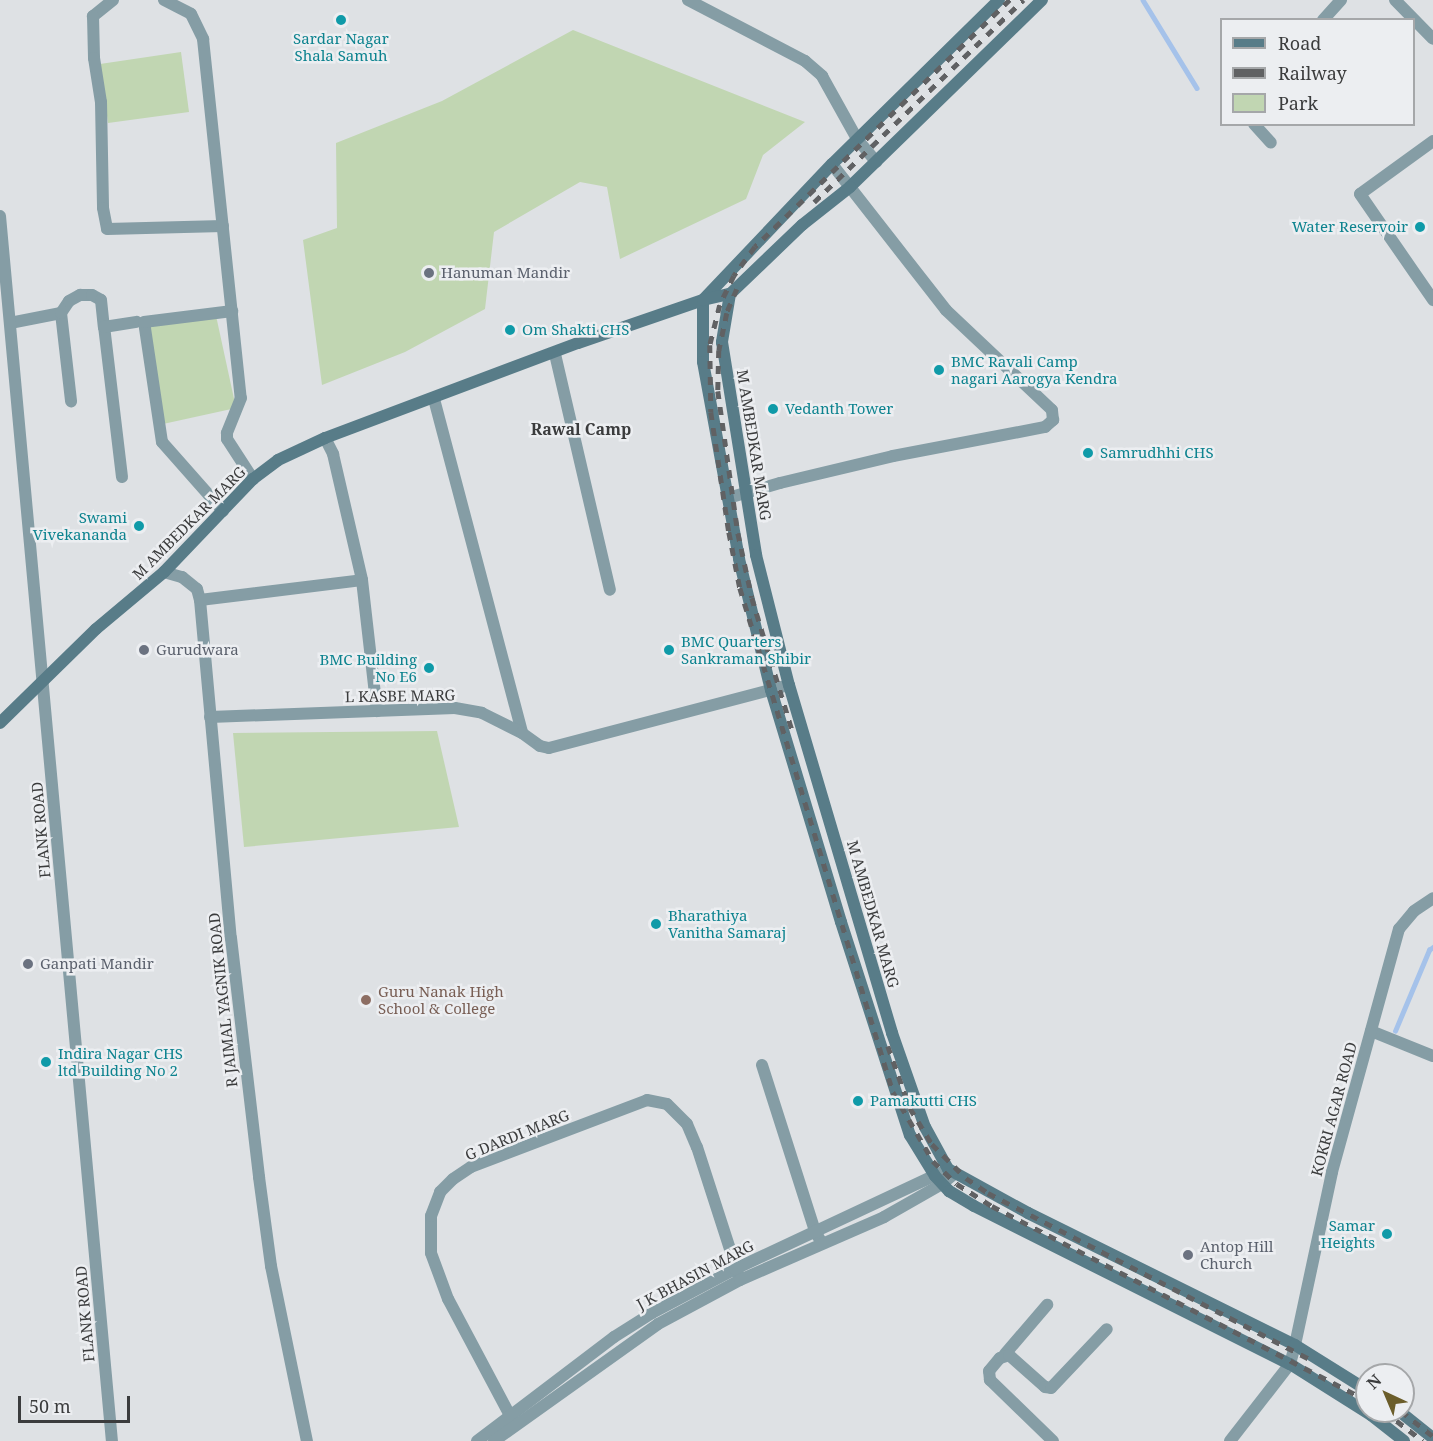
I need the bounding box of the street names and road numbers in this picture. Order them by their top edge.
street label: M AMBEDKAR MARG [733,368,775,522]
street label: M AMBEDKAR MARG [129,463,249,583]
street label: L KASBE MARG [345,686,455,706]
street label: FLANK ROAD [28,781,54,879]
street label: M AMBEDKAR MARG [843,838,903,990]
street label: R JAIMAL YAGNIK ROAD [205,912,241,1088]
street label: KOKRI AGAR ROAD [1307,1040,1361,1178]
street label: G DARDI MARG [462,1106,572,1164]
street label: J K BHASIN MARG [633,1237,757,1313]
street label: FLANK ROAD [72,1265,98,1363]

